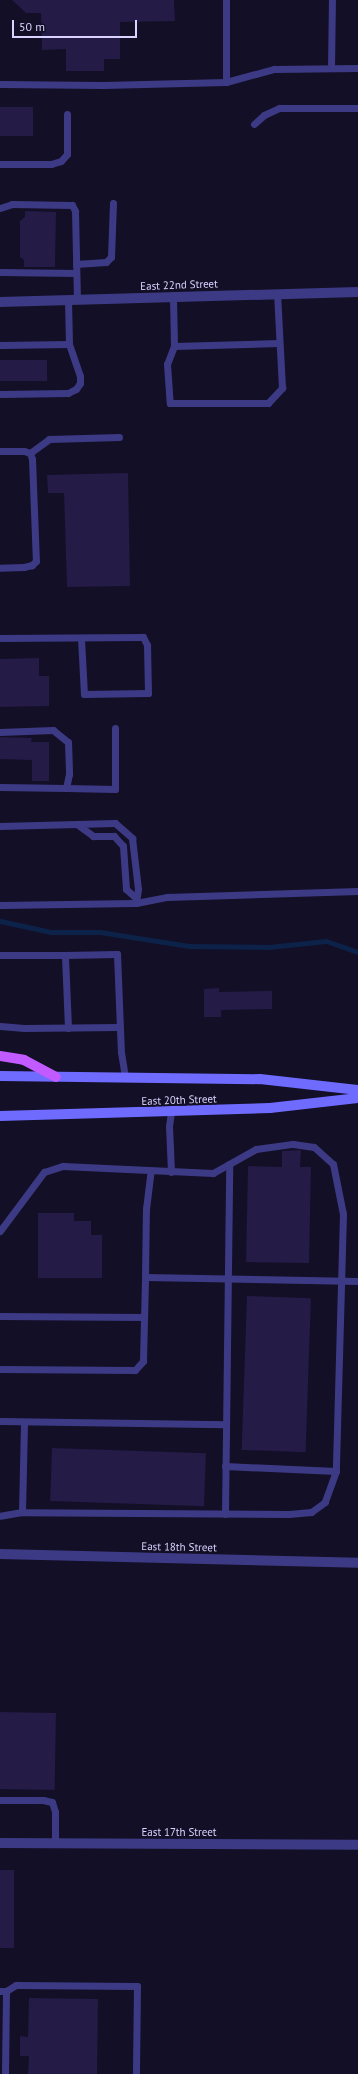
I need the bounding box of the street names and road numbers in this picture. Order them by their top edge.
street label: East 22nd Street [140,277,218,293]
street label: East 20th Street [141,1092,217,1108]
street label: East 18th Street [141,1540,217,1554]
street label: East 17th Street [141,1825,217,1839]

